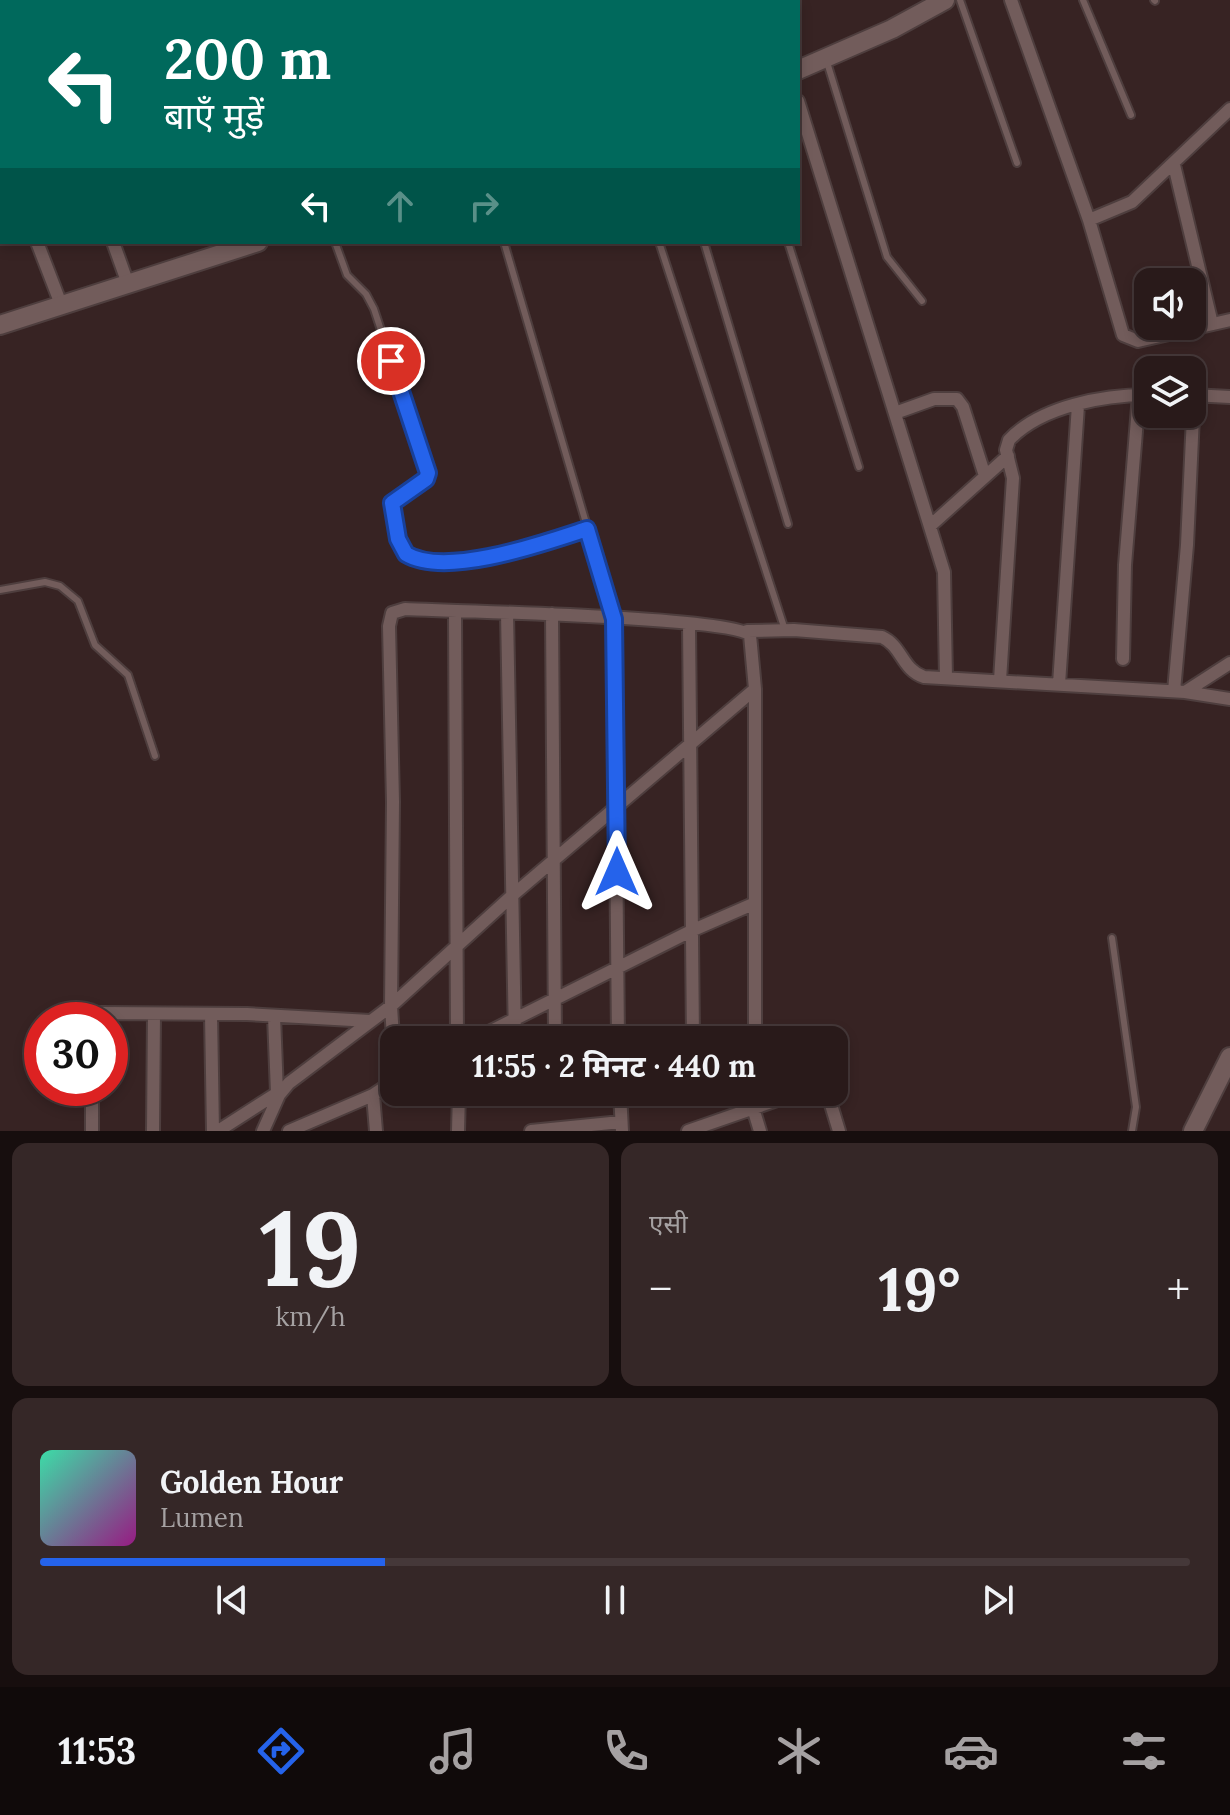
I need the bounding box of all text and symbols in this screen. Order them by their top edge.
text: 200 m [164,23,331,94]
icon: left [32,32,136,136]
text: बाएँ मुड़ें [164,93,264,139]
icon: left [294,184,338,228]
icon: ahead [378,184,422,228]
icon: right [462,184,506,228]
map controls [1134,268,1206,428]
button: sound [1134,268,1206,340]
pin [357,327,425,395]
icon: arrive [369,339,413,383]
button: layers [1134,356,1206,428]
position arrow [575,830,659,914]
speed limit sign: 30 [24,1002,128,1106]
text: 11:55 · 2 मिनट · 440 m [472,1047,756,1085]
text: 19 [259,1181,362,1314]
text: एसी [649,1207,688,1240]
text: 19° [879,1251,960,1327]
text: − [649,1261,672,1317]
text: + [1167,1261,1190,1317]
text: km/h [275,1300,346,1333]
text: Golden Hour [160,1463,343,1501]
text: Lumen [160,1501,244,1534]
icon: previous [210,1578,254,1622]
icon: pause [593,1578,637,1622]
icon: next [976,1578,1020,1622]
icon: directions [253,1723,309,1779]
icon: music [425,1723,481,1779]
icon: phone [598,1723,654,1779]
icon: climate [771,1723,827,1779]
icon: car [943,1723,999,1779]
icon: filters [1116,1723,1172,1779]
text: 11:53 [58,1728,136,1774]

